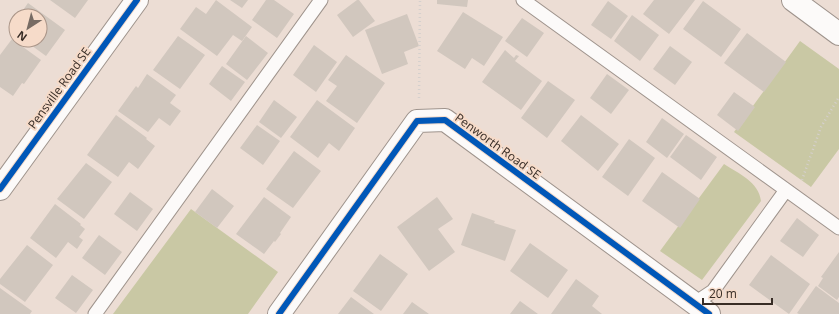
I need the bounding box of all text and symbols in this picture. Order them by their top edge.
north arrow [8,8,48,48]
text: N [14,28,30,45]
street label: Pensville Road SE [24,44,94,132]
street label: Penworth Road SE [452,109,544,183]
scale bar [703,280,772,306]
text: 20 m [709,285,737,302]

